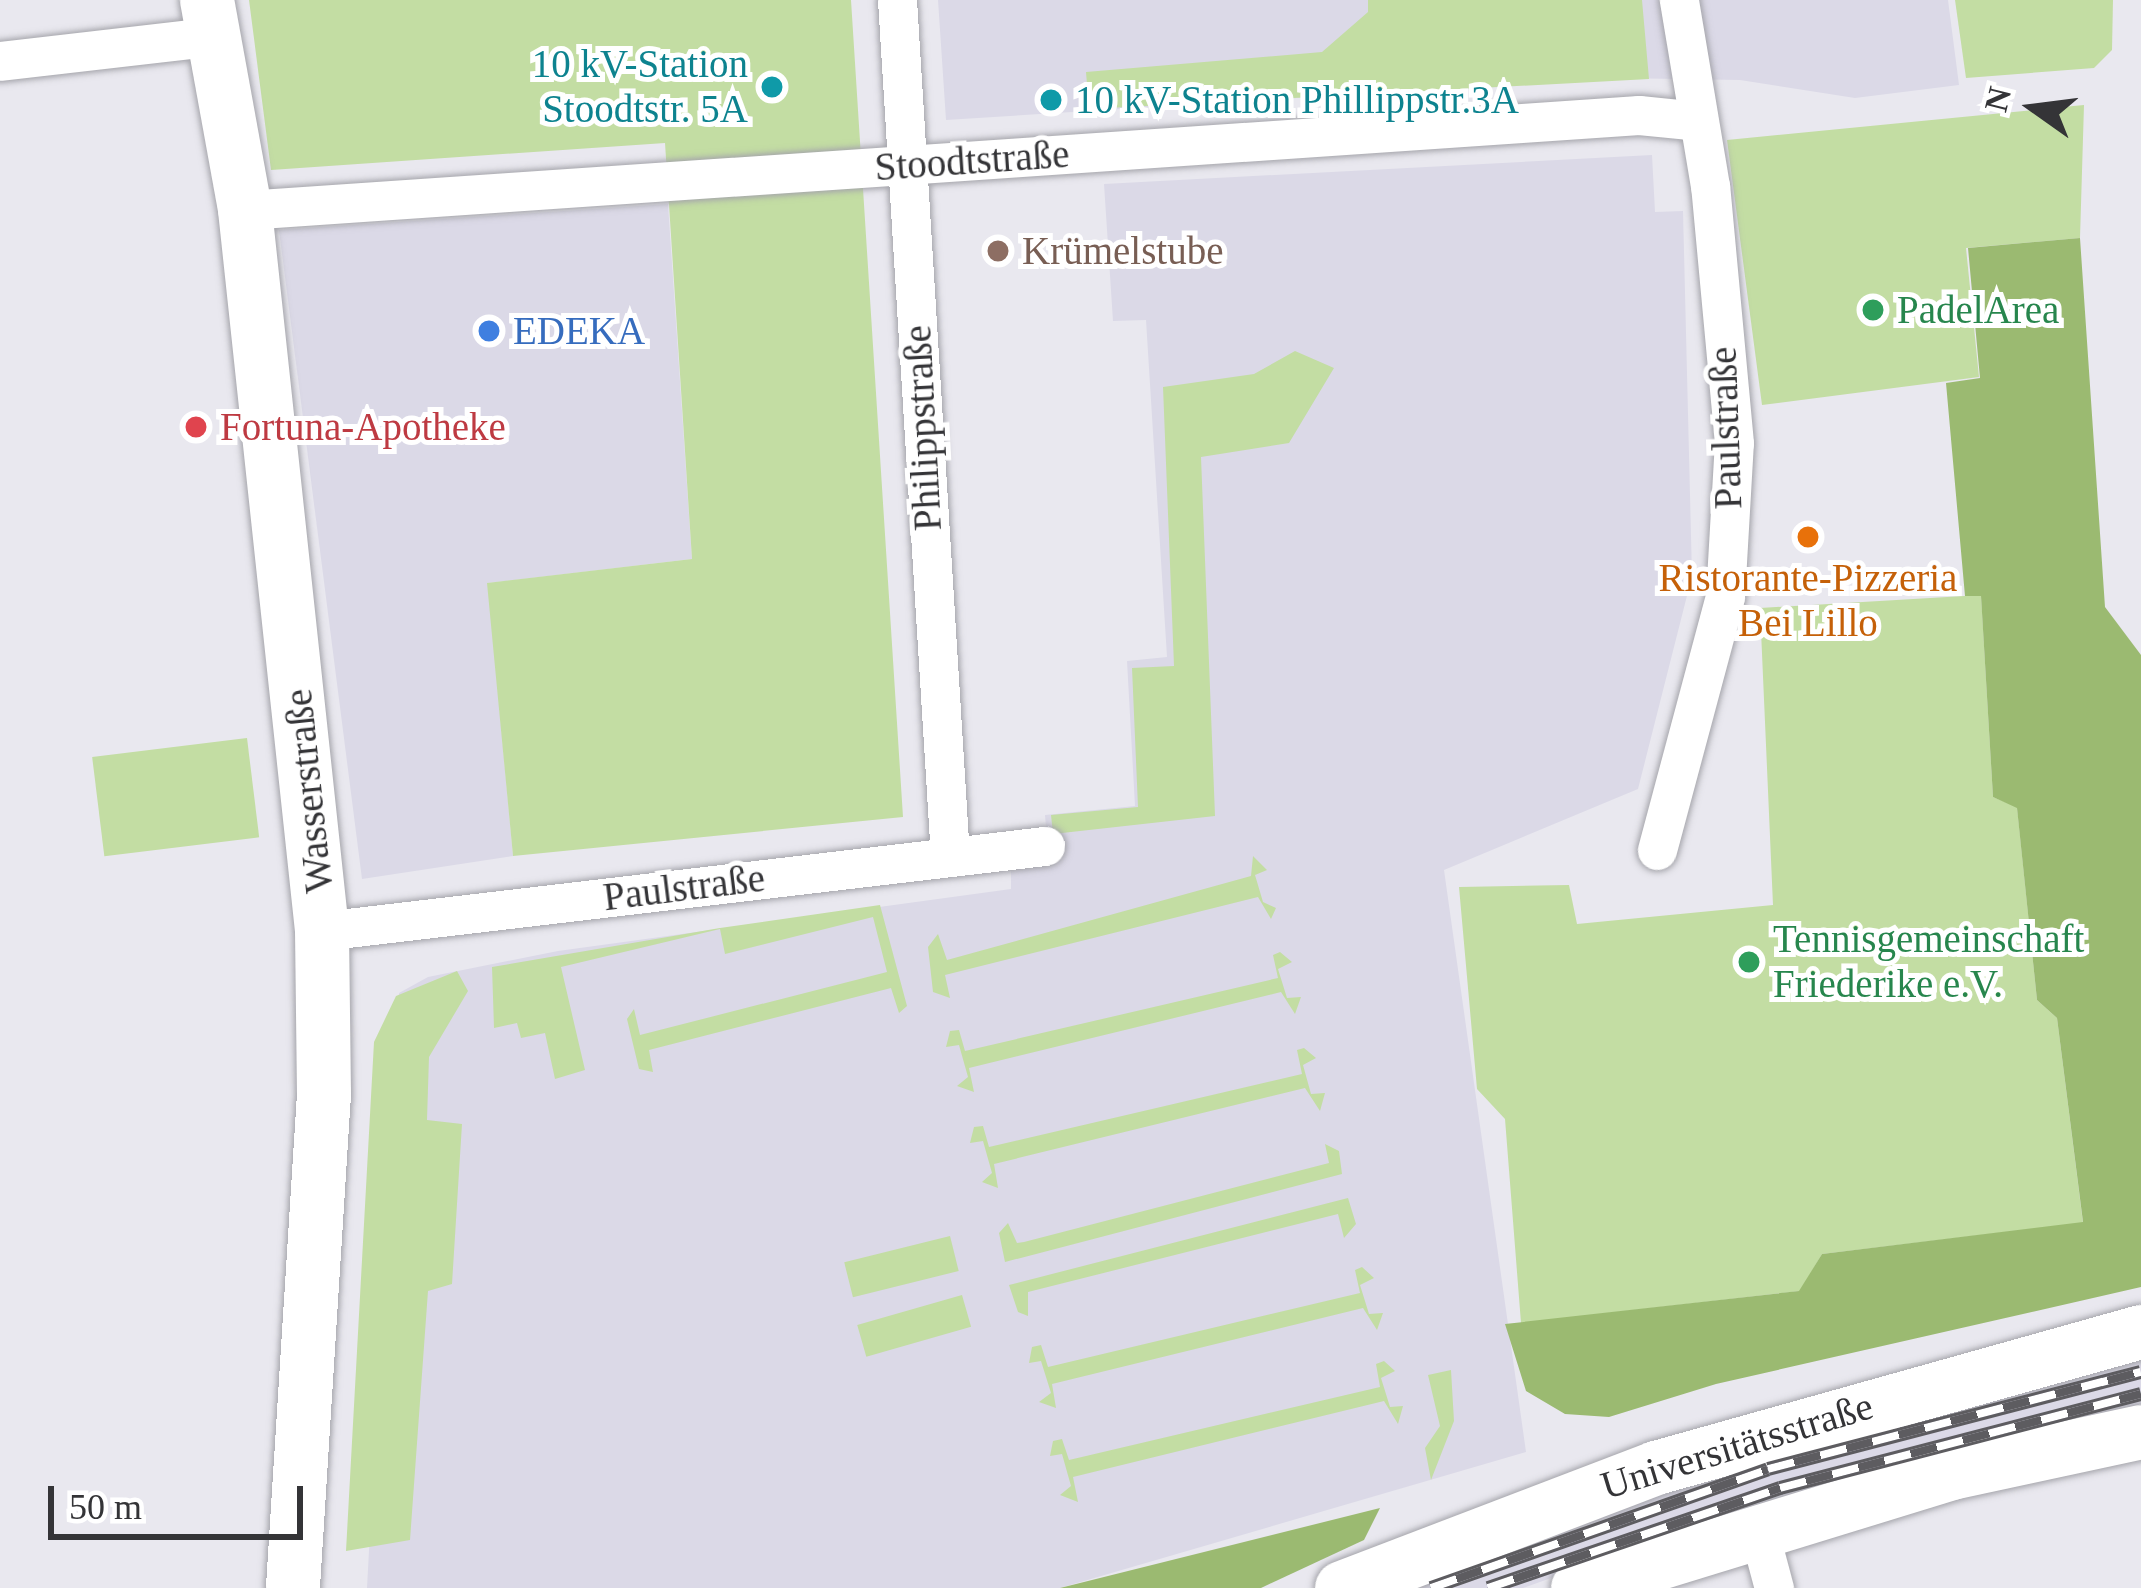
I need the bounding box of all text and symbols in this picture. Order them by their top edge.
place label: 10 kV-Station Stoodtstr. 5A [532,42,748,133]
north arrow [1973,48,2093,168]
marker: 10 kV-Station Stoodtstr. 5A [759,74,785,100]
place label: 10 kV-Station Phillippstr.3A [1075,77,1519,123]
text: N [1978,83,2018,115]
marker: 10 kV-Station Phillippstr.3A [1038,87,1064,113]
street label: Stoodtstraße [873,131,1071,191]
place label: Krümelstube [1022,228,1223,274]
marker: Krümelstube [985,238,1011,264]
place label: PadelArea [1897,287,2059,333]
marker: PadelArea [1860,297,1886,323]
place label: EDEKA [513,308,645,354]
marker: EDEKA [476,318,502,344]
street label: Philippstraße [894,324,952,532]
street label: Paulstraße [1700,346,1752,510]
place label: Fortuna-Apotheke [220,404,506,450]
marker: Fortuna-Apotheke [183,414,209,440]
marker: Ristorante-Pizzeria Bei Lillo [1795,524,1821,550]
place label: Ristorante-Pizzeria Bei Lillo [1659,556,1957,647]
street label: Wasserstraße [275,687,343,895]
street label: Paulstraße [601,855,767,921]
place label: Tennisgemeinschaft Friederike e.V. [1773,917,2084,1008]
marker: Tennisgemeinschaft Friederike e.V. [1736,949,1762,975]
street label: Universitätsstraße [1596,1382,1878,1510]
scale bar [54,1462,309,1536]
text: 50 m [69,1487,142,1527]

